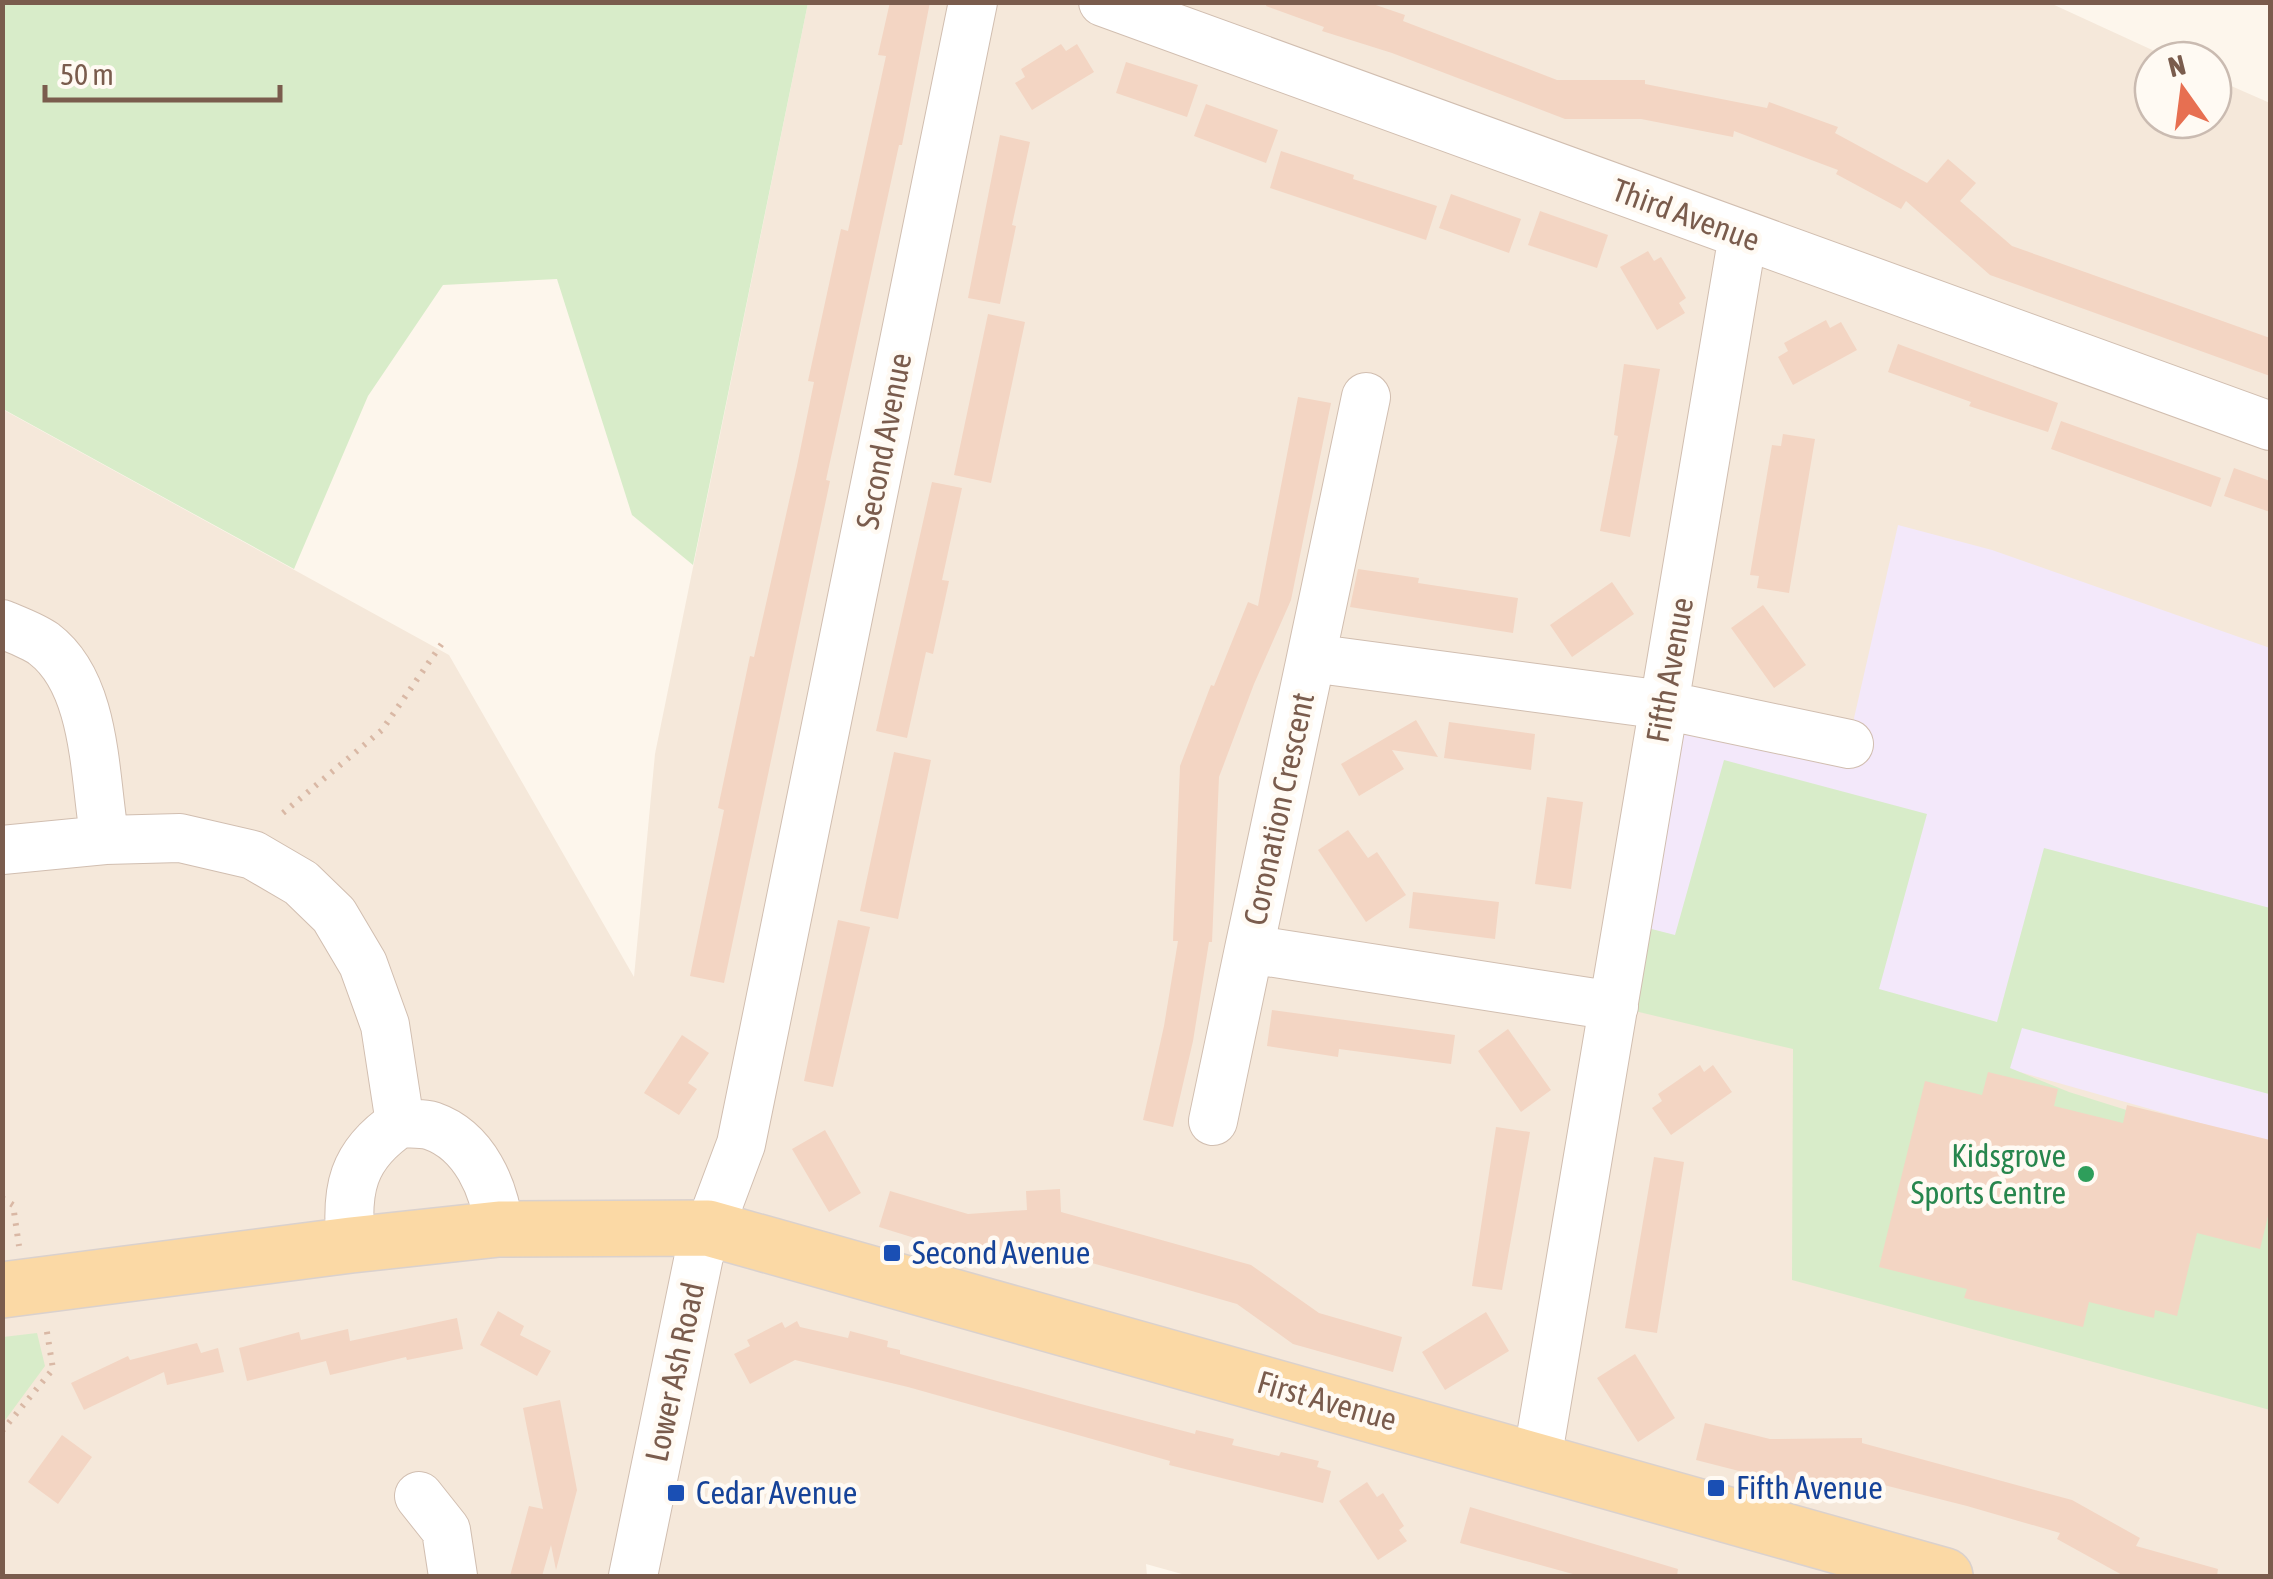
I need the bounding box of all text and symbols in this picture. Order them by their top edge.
scale bar [45,40,280,102]
north arrow [2133,40,2233,140]
text: N [2165,48,2189,83]
text: 50 m [60,57,114,91]
street label: Third Avenue [1608,171,1765,258]
street label: Second Avenue [848,350,919,532]
street label: Fifth Avenue [1639,594,1700,745]
street label: Coronation Crescent [1236,689,1321,928]
place label: Kidsgrove Sports Centre [1911,1137,2066,1211]
marker: Kidsgrove Sports Centre [2075,1163,2097,1185]
place label: Second Avenue [912,1234,1090,1271]
marker: Second Avenue [881,1242,903,1264]
street label: Lower Ash Road [637,1279,712,1465]
street label: First Avenue [1253,1363,1401,1438]
place label: Fifth Avenue [1736,1469,1883,1506]
place label: Cedar Avenue [696,1474,857,1511]
marker: Fifth Avenue [1705,1477,1727,1499]
marker: Cedar Avenue [665,1482,687,1504]

